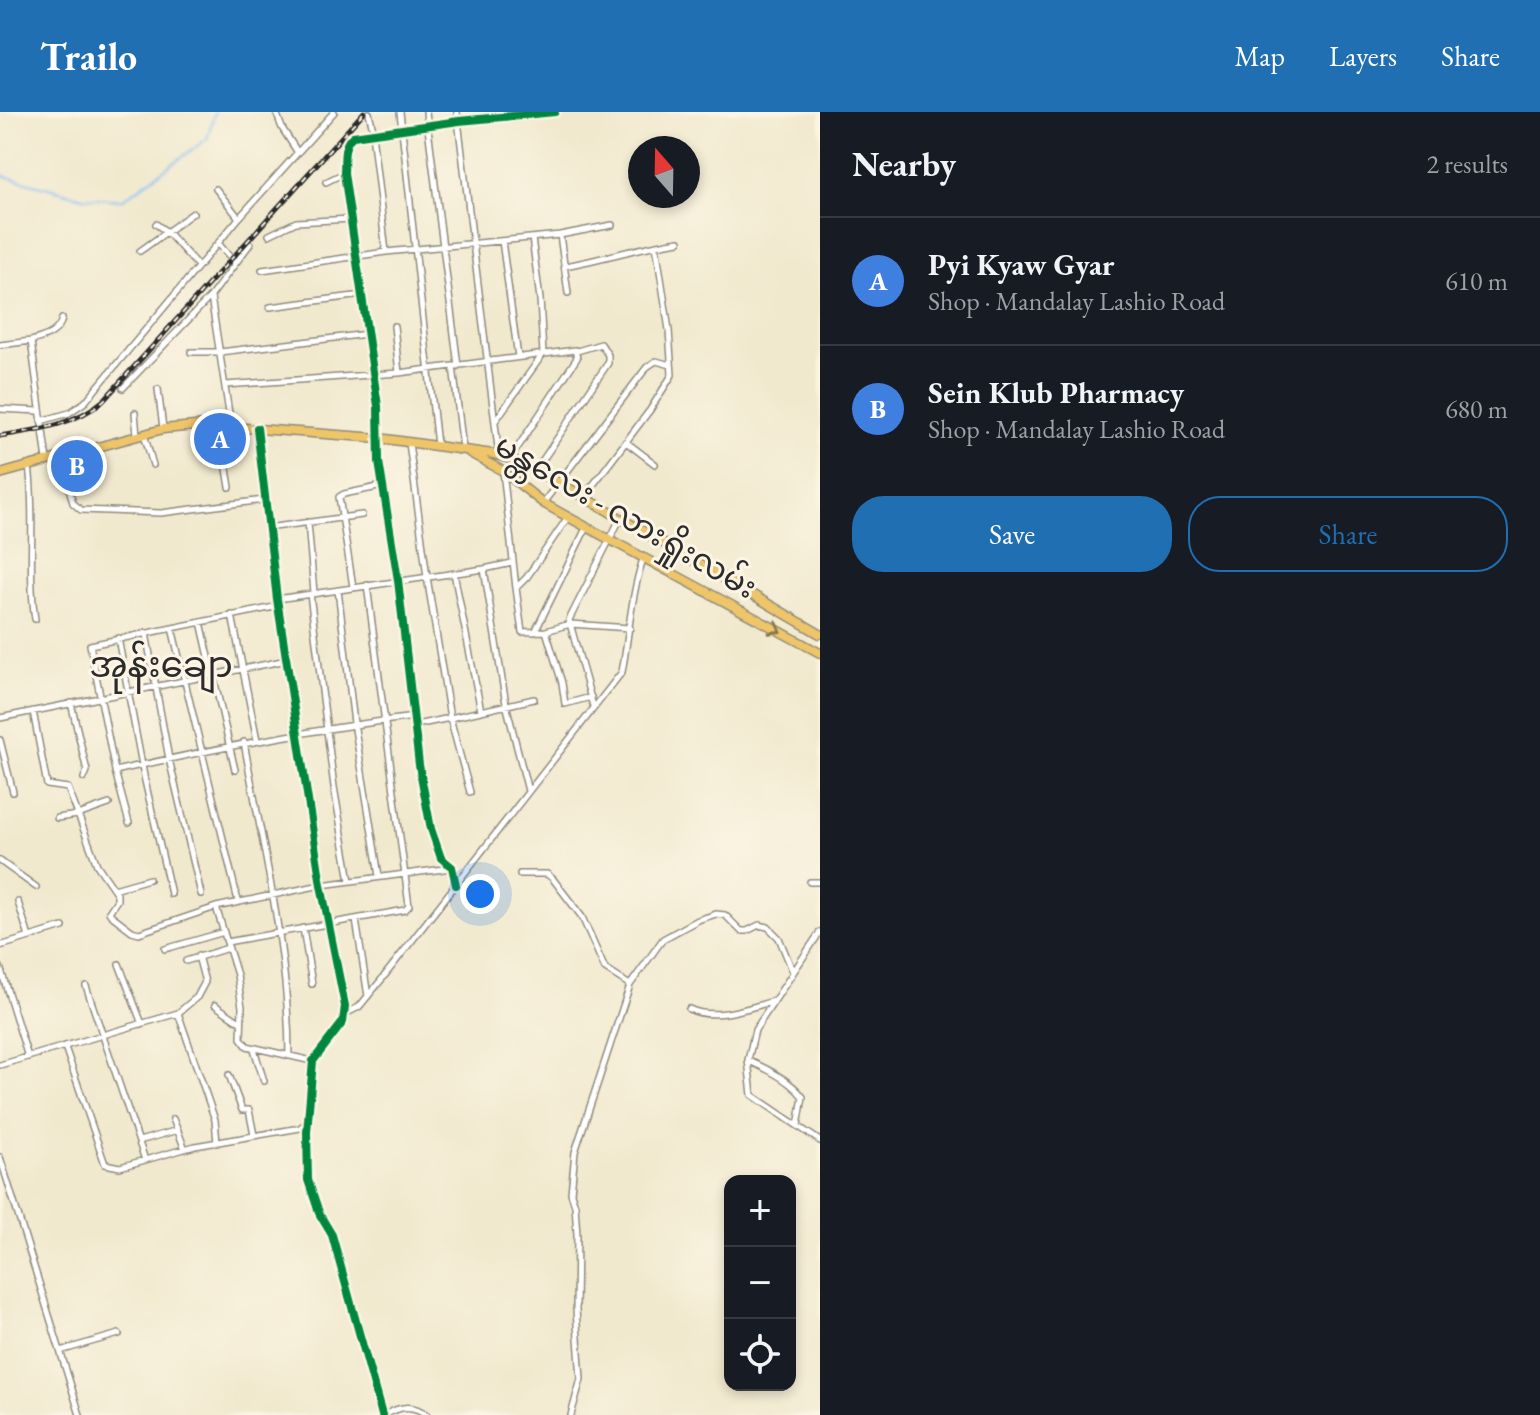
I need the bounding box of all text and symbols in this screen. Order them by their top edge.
text: Trailo [40,32,137,81]
text: Map [1235,38,1285,74]
text: Layers [1329,38,1397,74]
text: Share [1441,38,1500,74]
north arrow [628,136,700,208]
text: Nearby [852,142,956,186]
text: 2 results [1427,147,1508,181]
text: Pyi Kyaw Gyar [928,245,1114,284]
text: A [869,264,887,298]
text: 610 m [1445,264,1508,298]
text: Shop · Mandalay Lashio Road [928,284,1225,318]
text: Sein Klub Pharmacy [928,373,1184,412]
text: B [870,392,886,426]
text: 680 m [1445,392,1508,426]
pin: A [194,409,246,469]
text: Shop · Mandalay Lashio Road [928,412,1225,446]
street label: မန္တလေး - လားရှိုးလမ်း [485,422,766,612]
pin: B [51,436,103,496]
button: Save [852,496,1172,572]
button: Share [1188,496,1508,572]
one-way arrow [767,619,781,635]
district label: အုန်းချော [89,640,233,694]
your location [460,874,500,914]
map controls [724,1175,796,1391]
button: + [724,1175,796,1247]
button: − [724,1247,796,1319]
button: locate [724,1319,796,1391]

